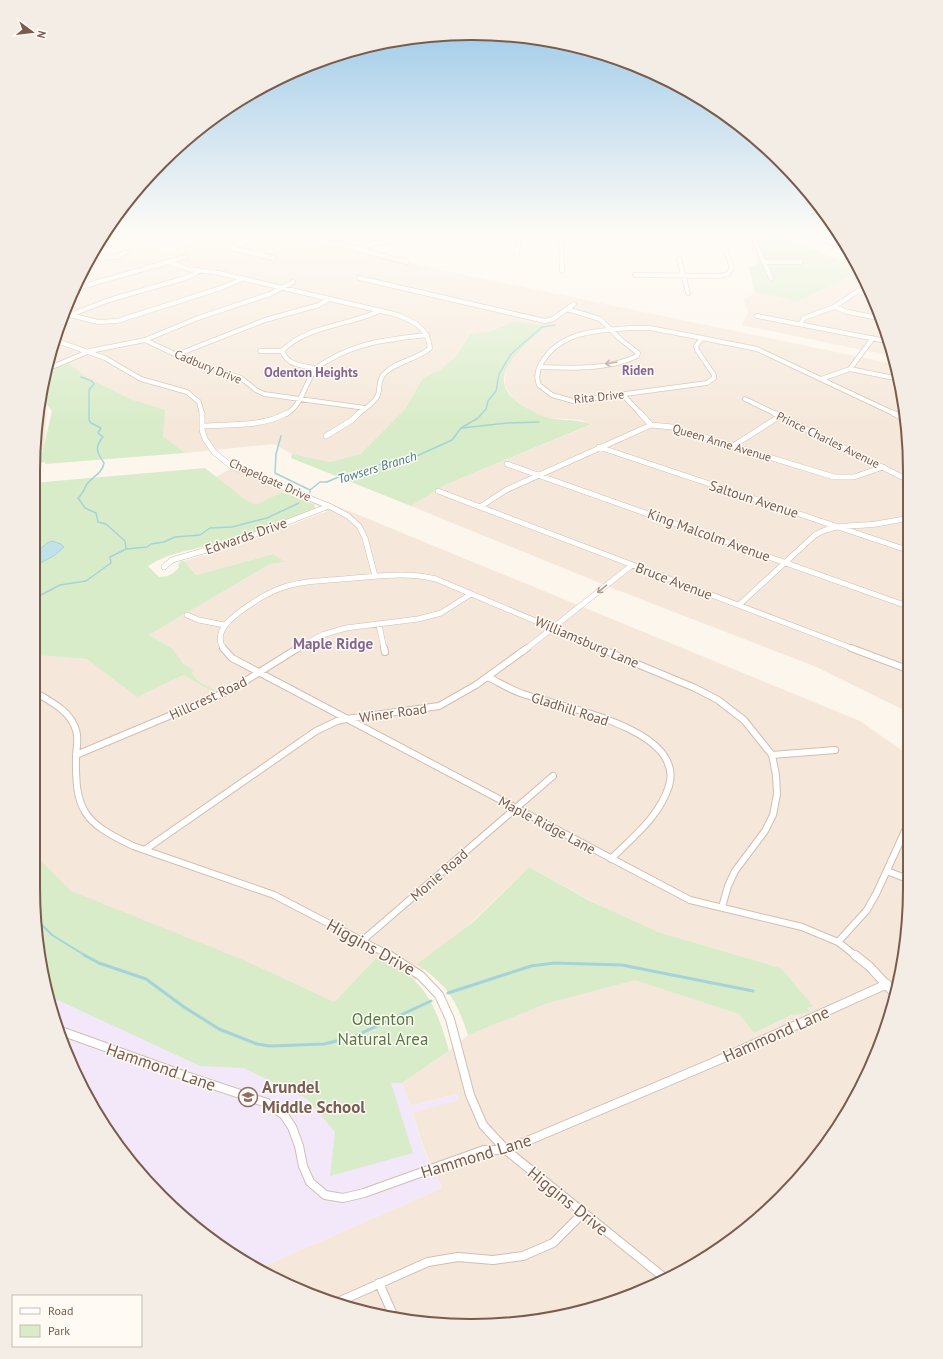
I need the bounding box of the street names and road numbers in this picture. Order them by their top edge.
street label: Cadbury Drive [172,346,244,387]
street label: Rita Drive [573,386,625,407]
street label: Prince Charles Avenue [774,408,882,471]
street label: Queen Anne Avenue [671,420,773,465]
street label: Chapelgate Drive [227,455,313,504]
street label: Saltoun Avenue [707,476,801,522]
street label: King Malcolm Avenue [645,504,773,566]
street label: Edwards Drive [203,514,289,558]
street label: Bruce Avenue [633,558,715,604]
street label: Williamsburg Lane [532,612,642,672]
street label: Hillcrest Road [166,672,250,724]
street label: Gladhill Road [529,688,611,730]
street label: Winer Road [358,699,428,727]
street label: Maple Ridge Lane [495,792,599,858]
street label: Monie Road [406,845,472,905]
street label: Higgins Drive [323,914,419,980]
street label: Hammond Lane [719,1001,833,1067]
street label: Hammond Lane [103,1038,219,1096]
street label: Hammond Lane [418,1129,534,1183]
street label: Higgins Drive [523,1162,613,1240]

